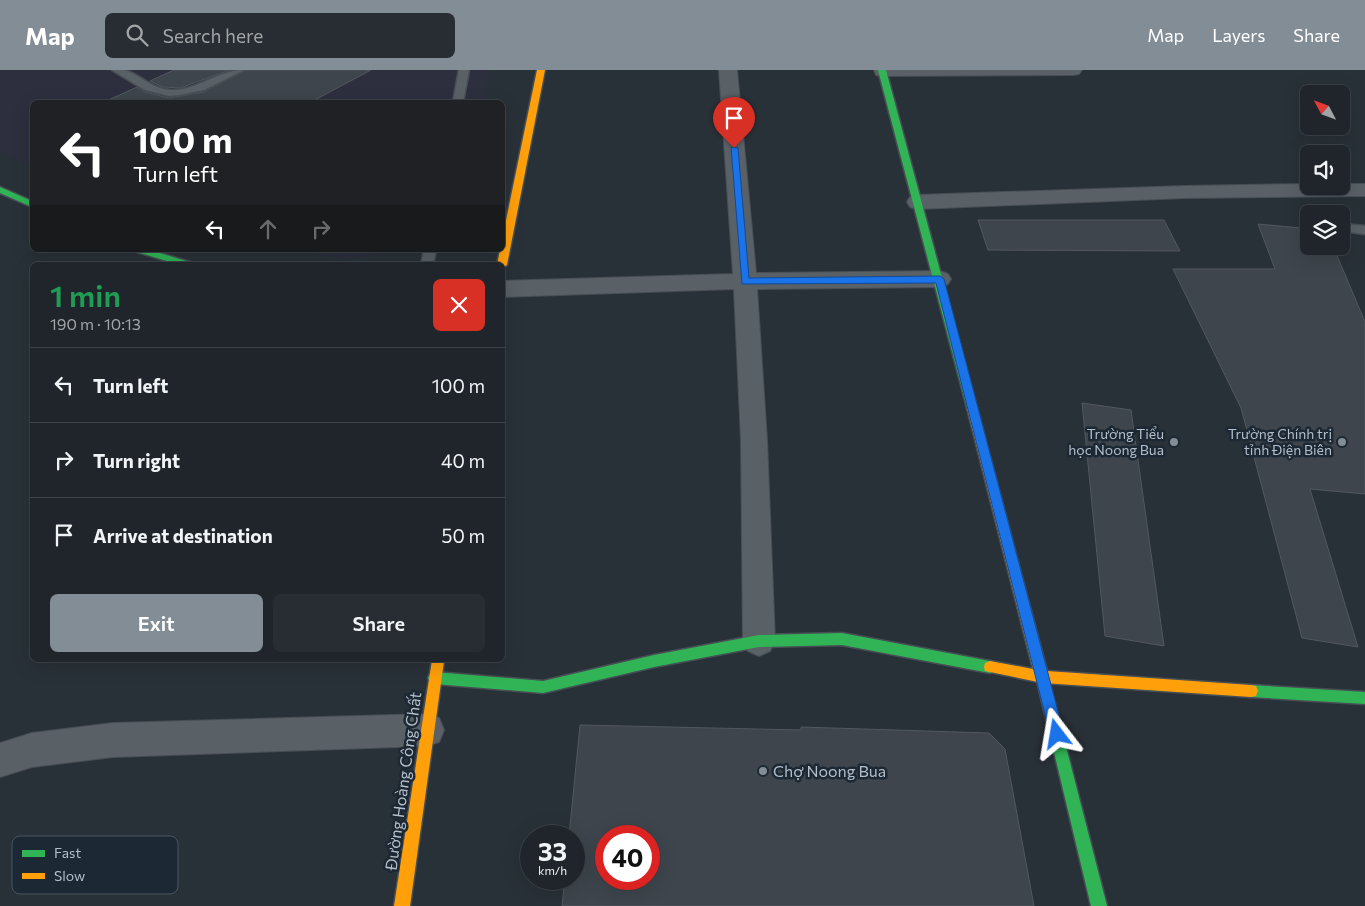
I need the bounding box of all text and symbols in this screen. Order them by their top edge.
search box [105,13,455,58]
text: Map [25,21,75,50]
icon: search [123,21,151,49]
text: Search here [163,24,263,47]
text: Map [1147,24,1184,46]
text: Layers [1212,24,1265,46]
text: Share [1293,24,1340,46]
north arrow [1300,85,1350,135]
map controls [1300,85,1350,255]
pin [713,97,755,148]
icon: arrive [720,104,748,132]
text: 100 m [133,117,233,160]
icon: left [50,120,115,185]
button: sound [1300,145,1350,195]
text: Turn left [133,160,218,187]
button: layers [1300,205,1350,255]
icon: left [201,215,229,243]
icon: ahead [254,215,282,243]
icon: right [307,215,335,243]
text: 1 min [50,276,121,313]
button: close [433,279,485,331]
text: 190 m · 10:13 [50,314,141,333]
icon: left [50,371,78,399]
text: Turn left [93,374,168,397]
text: 100 m [432,374,485,397]
place label: Trường Tiểu học Noong Bua [1068,425,1164,458]
place label: Trường Chính trị tỉnh Điện Biên [1228,425,1332,458]
marker: Trường Tiểu học Noong Bua [1168,436,1180,448]
marker: Trường Chính trị tỉnh Điện Biên [1336,436,1348,448]
icon: right [50,446,78,474]
text: Turn right [93,449,180,472]
text: 40 m [441,449,485,472]
icon: arrive [50,521,78,549]
text: Arrive at destination [93,524,273,547]
text: 50 m [441,524,485,547]
button: Exit [50,594,263,652]
button: Share [273,594,485,652]
street label: Đường Hoàng Công Chất [380,690,425,872]
position arrow [1030,707,1082,759]
place label: Chợ Noong Bua [773,761,886,780]
marker: Chợ Noong Bua [757,765,769,777]
speed limit sign: 40 [595,825,660,890]
legend [12,836,178,894]
text: 33 [538,836,567,866]
text: Fast [54,844,81,861]
text: km/h [538,863,567,877]
text: Slow [54,867,85,884]

